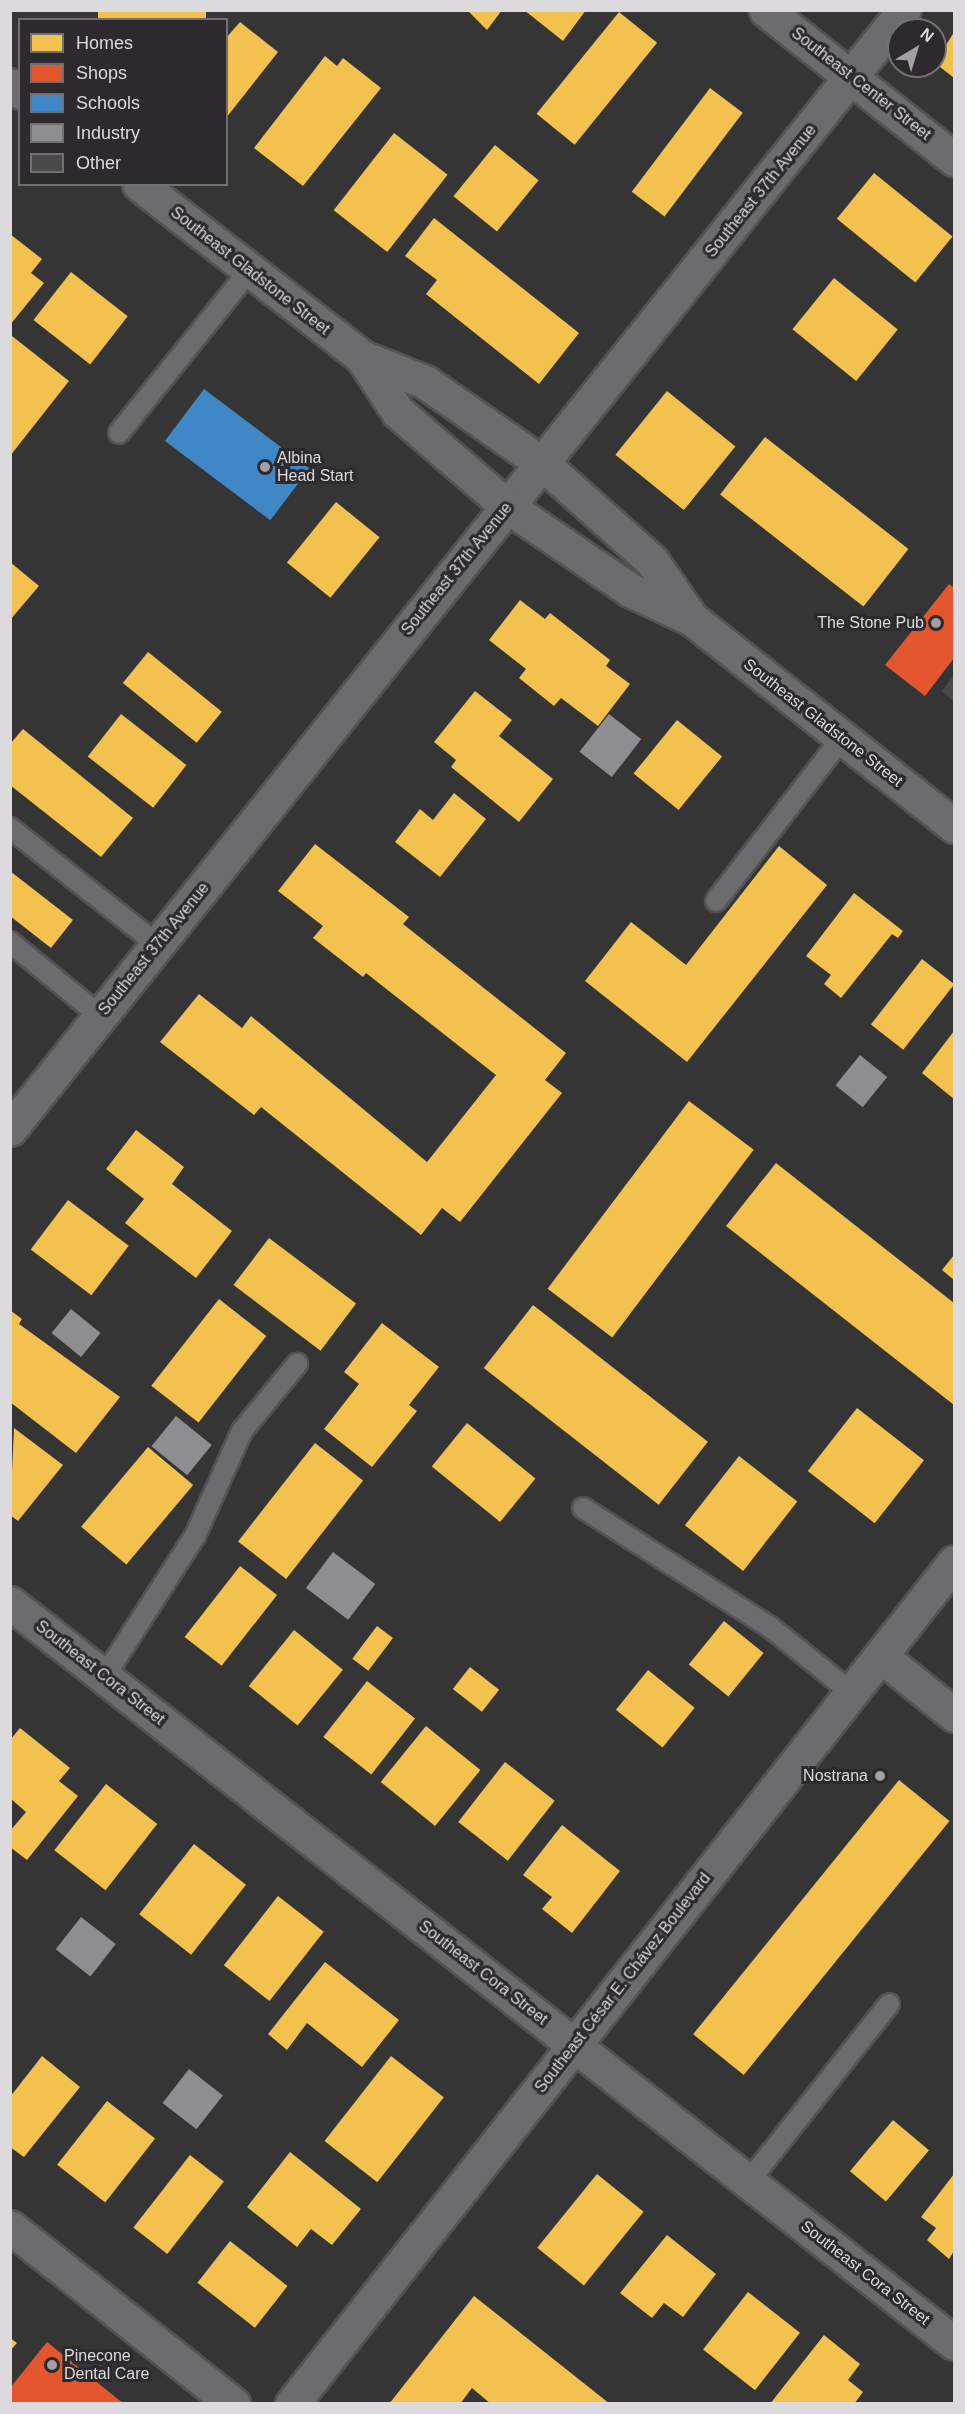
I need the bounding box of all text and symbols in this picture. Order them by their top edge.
legend [18,18,228,186]
north arrow [887,18,947,78]
street label: Southeast Center Street [787,24,935,144]
text: N [917,25,937,45]
text: Homes [76,33,133,53]
text: Shops [76,63,127,83]
text: Schools [76,93,140,113]
street label: Southeast 37th Avenue [701,120,821,262]
text: Industry [76,123,140,143]
text: Other [76,153,121,173]
street label: Southeast Gladstone Street [167,203,333,339]
place label: Albina Head Start [277,448,353,486]
marker: Albina Head Start [258,460,272,474]
street label: Southeast 37th Avenue [397,498,517,640]
place label: The Stone Pub [817,613,924,633]
marker: The Stone Pub [929,616,943,630]
street label: Southeast Gladstone Street [740,655,906,791]
street label: Southeast 37th Avenue [94,878,214,1020]
street label: Southeast Cora Street [32,1617,168,1729]
place label: Nostrana [803,1766,868,1786]
marker: Nostrana [873,1769,887,1783]
street label: Southeast César E. Chávez Boulevard [531,1869,715,2097]
street label: Southeast Cora Street [415,1917,551,2029]
street label: Southeast Cora Street [797,2217,933,2329]
place label: Pinecone Dental Care [64,2346,149,2384]
marker: Pinecone Dental Care [45,2358,59,2372]

